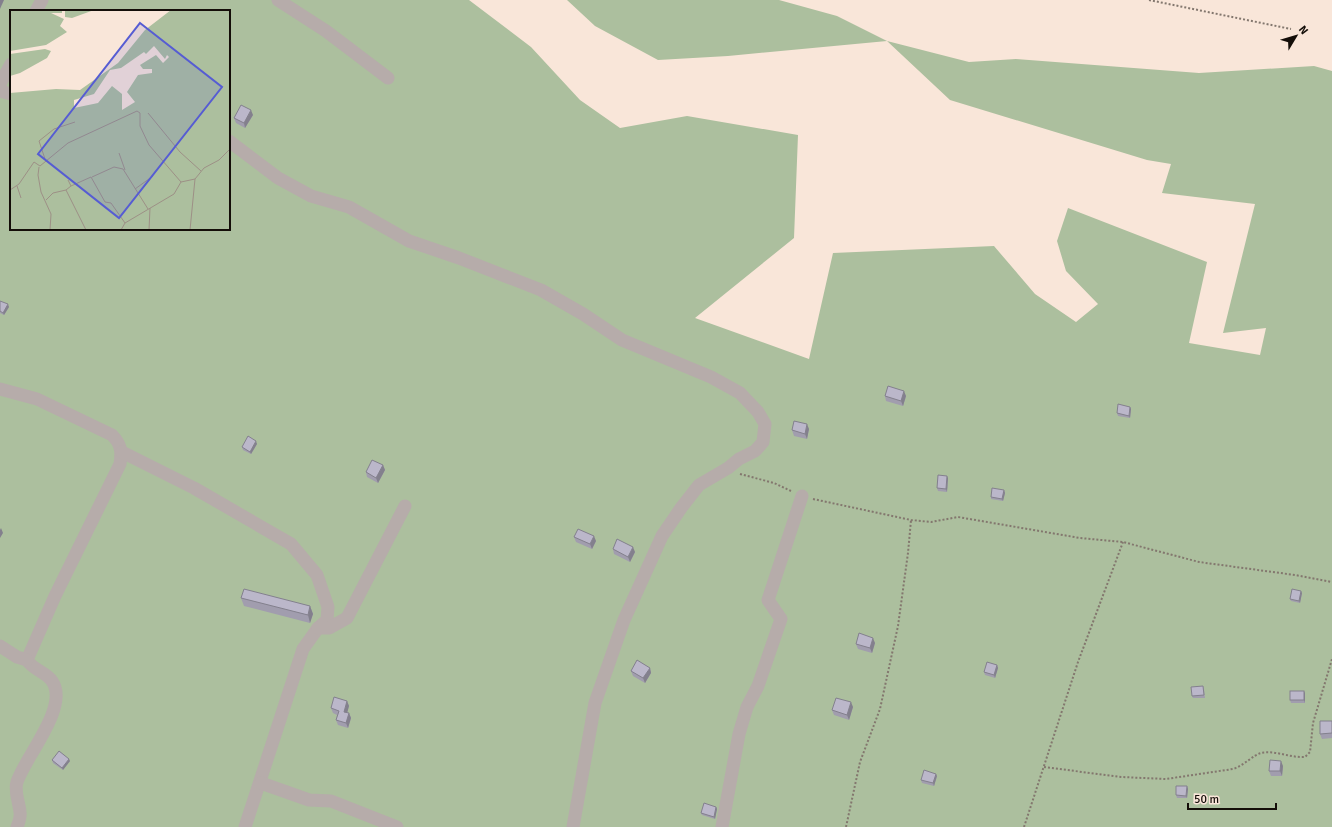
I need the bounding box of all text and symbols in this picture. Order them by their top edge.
inset map [10,10,230,230]
north arrow [1276,16,1316,56]
text: N [1296,23,1311,37]
scale bar [1188,785,1276,811]
text: 50 m [1194,792,1219,807]

